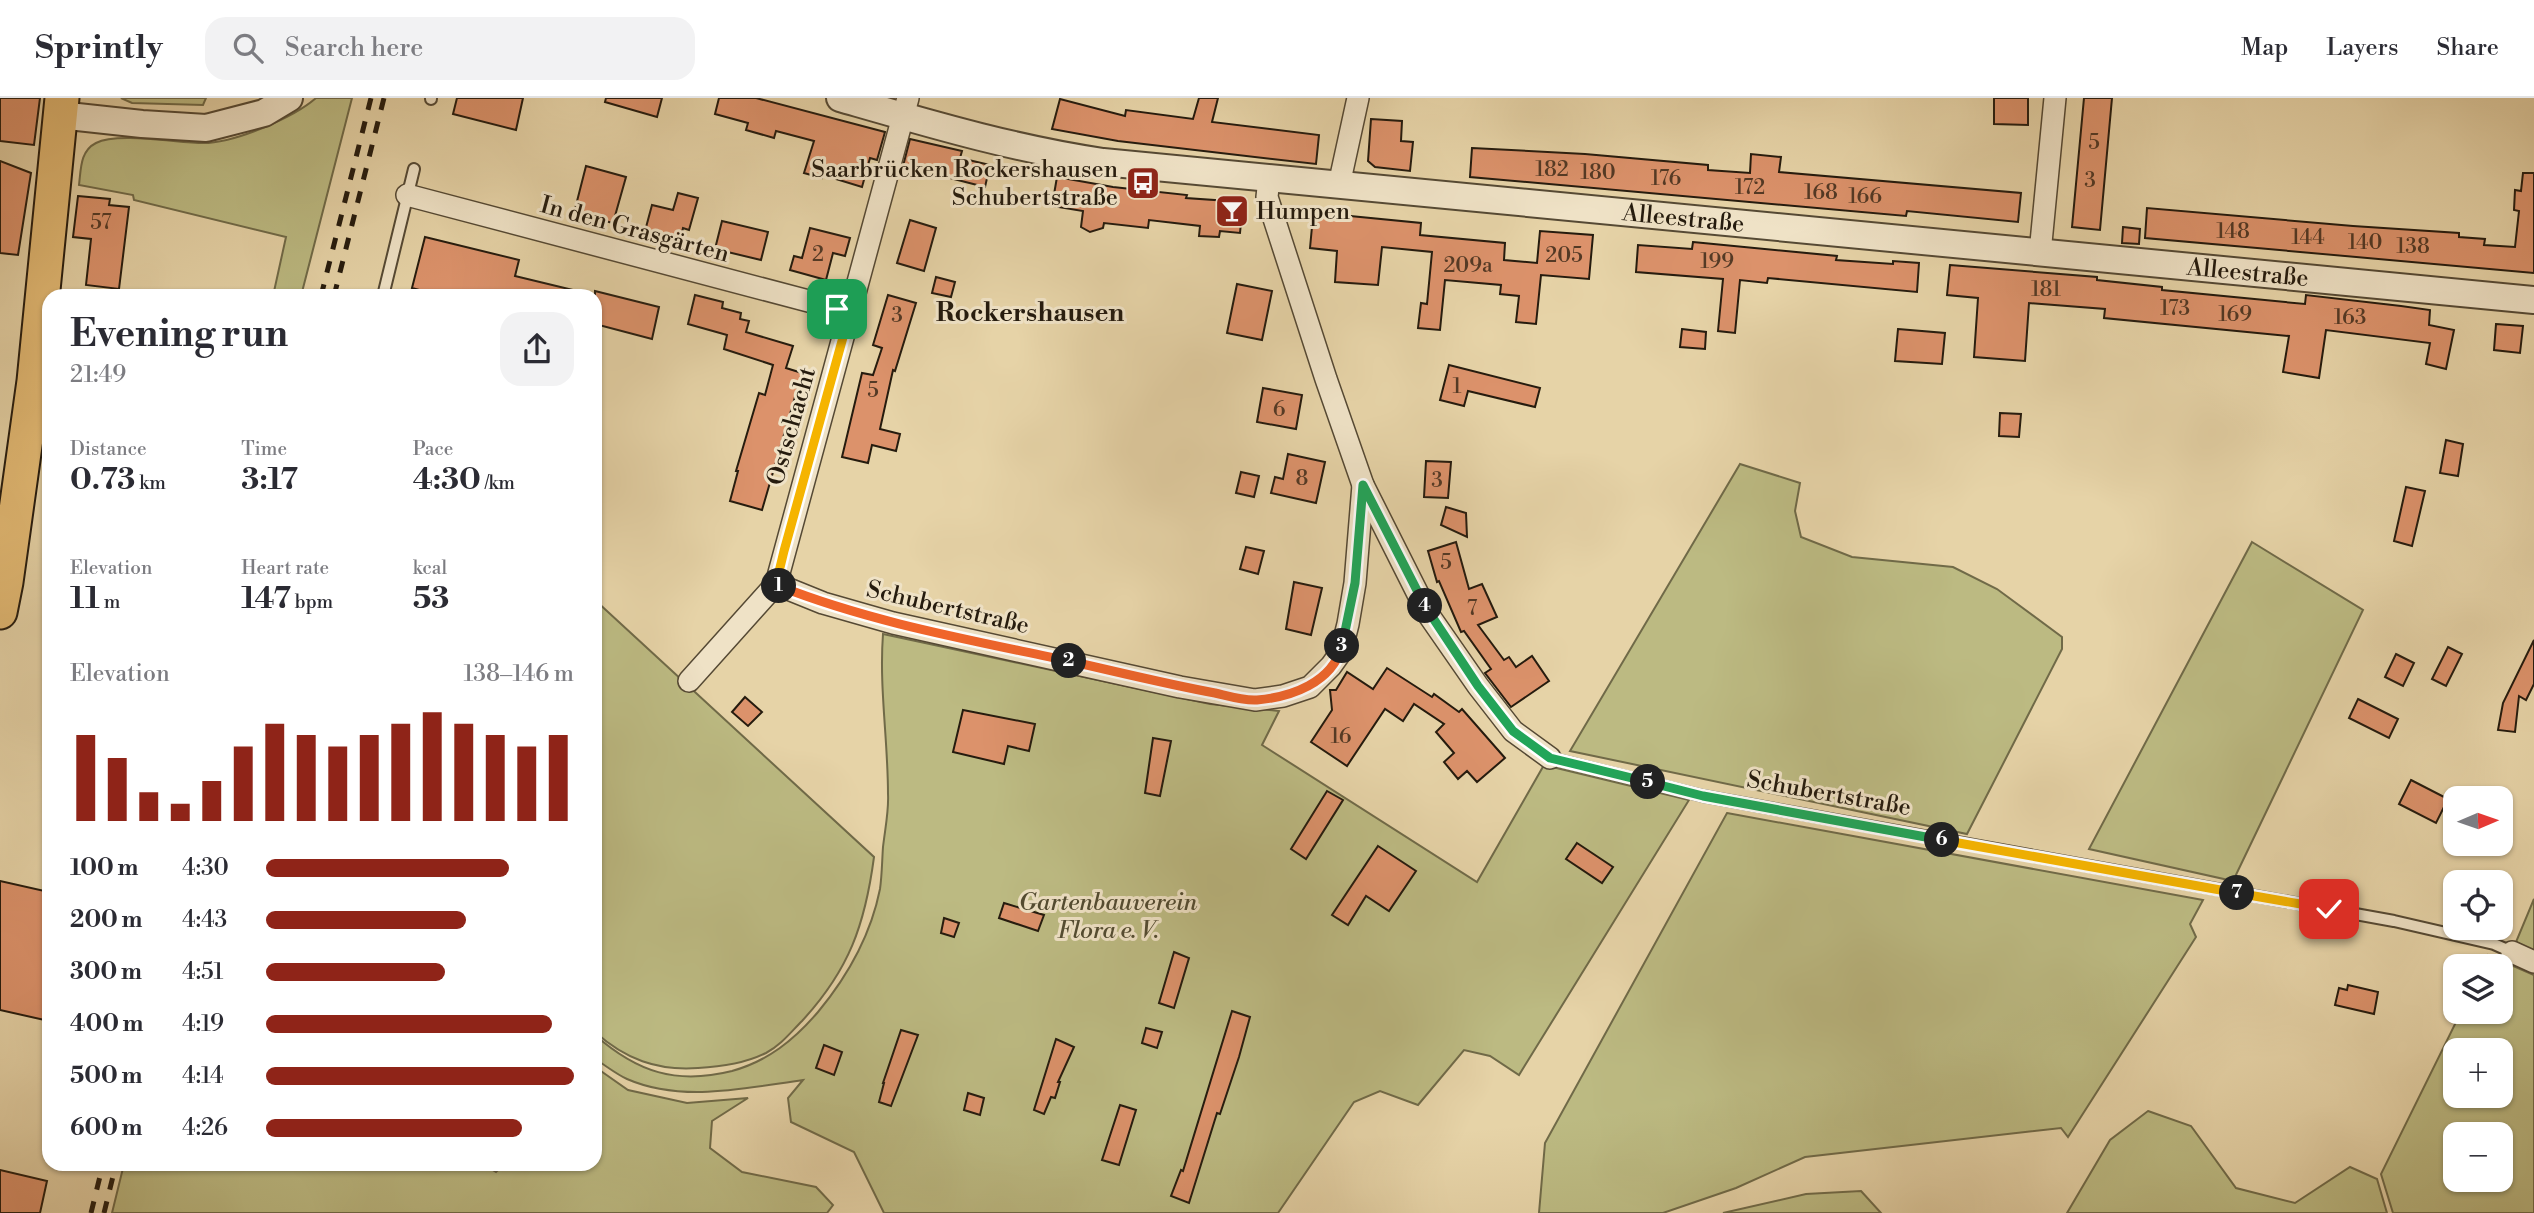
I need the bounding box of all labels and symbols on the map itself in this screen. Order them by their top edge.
house number: 5 [2088,130,2100,156]
place label: Saarbrücken Rockershausen Schubertstraße [811,155,1118,213]
house number: 182 [1535,157,1569,183]
house number: 180 [1580,160,1616,186]
bus stop icon: Saarbrücken Rockershausen Schubertstraße [1124,164,1162,202]
house number: 176 [1651,166,1682,192]
house number: 3 [2084,168,2096,194]
house number: 172 [1735,175,1765,201]
house number: 168 [1804,180,1838,206]
house number: 166 [1848,184,1882,210]
street label: In den Grasgärten [537,190,732,270]
bar icon: Humpen [1213,192,1251,230]
place label: Humpen [1256,197,1350,227]
street label: Alleestraße [1620,198,1746,240]
house number: 57 [90,210,112,236]
house number: 148 [2216,219,2250,245]
house number: 144 [2291,225,2325,251]
house number: 140 [2348,230,2382,256]
house number: 138 [2396,234,2430,260]
house number: 2 [812,242,824,268]
house number: 205 [1545,243,1583,269]
house number: 199 [1700,249,1734,275]
house number: 209a [1443,253,1493,279]
street label: Alleestraße [2184,253,2310,294]
house number: 181 [2031,277,2061,303]
pin [807,279,867,339]
house number: 173 [2160,296,2190,322]
district label: Rockershausen [936,297,1124,329]
house number: 169 [2218,302,2252,328]
house number: 3 [891,303,903,329]
house number: 163 [2334,305,2366,331]
street label: Ostschacht [761,363,823,489]
house number: 1 [1452,374,1462,400]
house number: 5 [867,378,879,404]
house number: 6 [1273,397,1286,423]
house number: 8 [1296,466,1308,492]
house number: 3 [1431,468,1443,494]
house number: 5 [1440,550,1452,576]
pin: 1 [762,568,796,603]
street label: Schubertstraße [863,575,1032,641]
pin: 4 [1408,588,1442,624]
house number: 7 [1467,596,1478,622]
pin: 3 [1324,628,1360,664]
pin: 2 [1052,644,1086,678]
house number: 16 [1330,724,1352,750]
pin: 5 [1630,764,1666,800]
street label: Schubertstraße [1744,765,1913,823]
north arrow [2443,786,2513,856]
pin: 6 [1924,822,1960,858]
pin: 7 [2220,876,2254,910]
pin [2299,879,2359,939]
park label: Gartenbauverein Flora e. V. [1019,888,1198,946]

